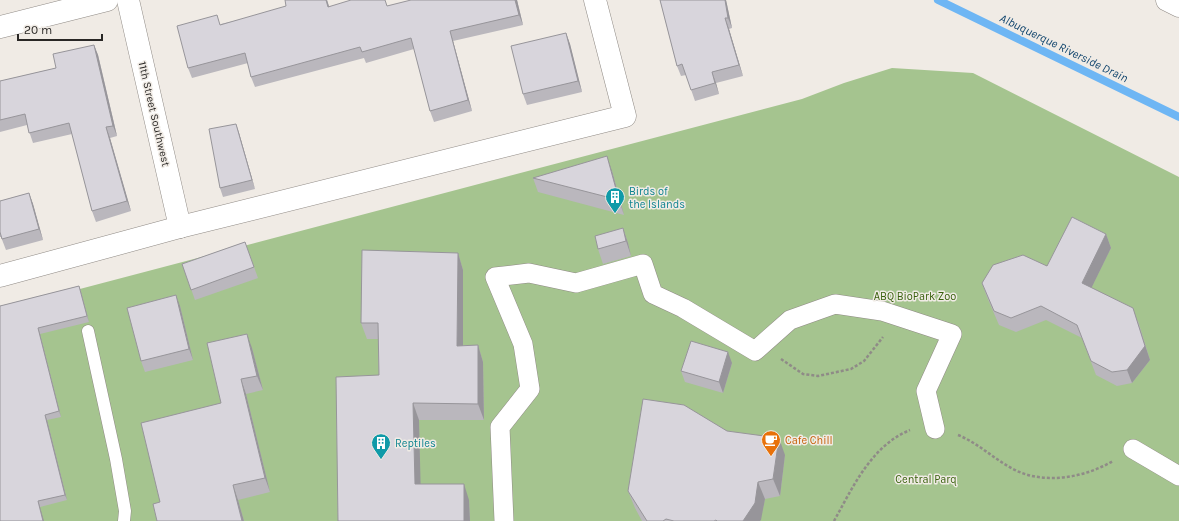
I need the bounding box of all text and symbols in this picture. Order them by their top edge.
water label: Albuquerque Riverside Drain [998,11,1130,85]
scale bar [18,16,102,42]
text: 20 m [24,23,52,37]
street label: 11th Street Southwest [136,60,172,168]
place label: Birds of the Islands [629,185,685,211]
building icon: Birds of the Islands [604,186,626,214]
park label: ABQ BioPark Zoo [874,290,956,303]
cafe icon: Cafe Chill [760,429,782,457]
building icon: Reptiles [370,432,392,460]
place label: Cafe Chill [785,434,833,447]
place label: Reptiles [395,437,436,450]
park label: Central Parq [895,473,957,486]

